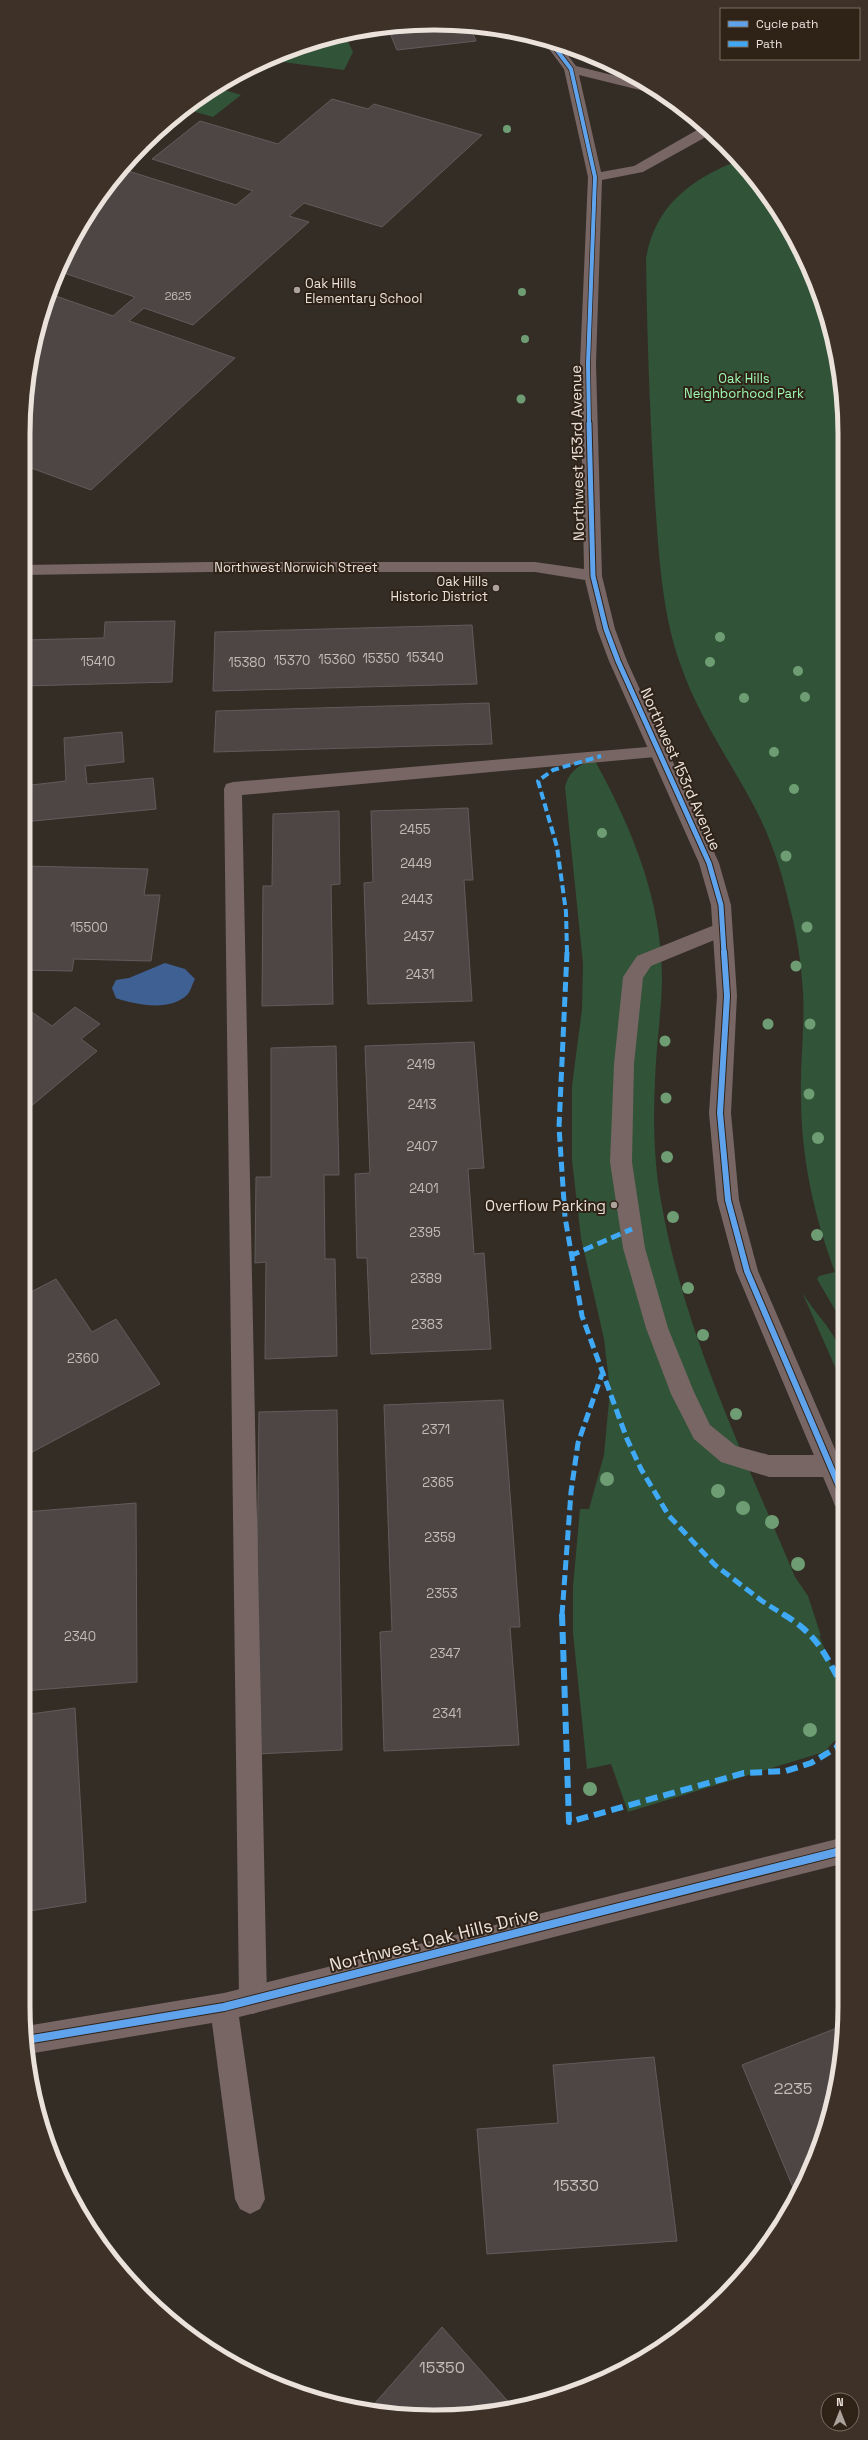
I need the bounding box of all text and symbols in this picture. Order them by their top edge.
legend [720,8,860,60]
text: Cycle path [756,16,818,32]
text: Path [756,36,782,52]
place label: Oak Hills Elementary School [305,275,422,307]
marker: Oak Hills Elementary School [292,285,302,295]
house number: 2625 [165,289,192,303]
street label: Northwest 153rd Avenue [566,365,588,541]
park label: Oak Hills Neighborhood Park [684,370,804,402]
street label: Northwest Norwich Street [214,559,378,576]
place label: Oak Hills Historic District [391,573,488,605]
marker: Oak Hills Historic District [491,583,501,593]
house number: 15340 [406,649,444,666]
house number: 15350 [362,650,400,667]
house number: 15360 [318,651,356,668]
house number: 15370 [274,652,310,669]
house number: 15410 [81,653,115,670]
house number: 15380 [228,654,266,671]
street label: Northwest 153rd Avenue [636,685,726,853]
house number: 2455 [399,821,431,838]
house number: 2449 [400,855,432,872]
house number: 2443 [401,891,433,908]
house number: 15500 [70,919,108,936]
house number: 2437 [404,928,434,945]
house number: 2431 [406,966,434,983]
house number: 2419 [407,1056,435,1073]
house number: 2413 [408,1096,436,1113]
house number: 2407 [406,1138,438,1155]
house number: 2401 [409,1180,439,1197]
place label: Overflow Parking [485,1196,606,1215]
marker: Overflow Parking [609,1200,619,1210]
house number: 2395 [409,1224,441,1241]
house number: 2389 [410,1270,442,1287]
house number: 2383 [411,1316,443,1333]
house number: 2360 [67,1350,99,1367]
house number: 2371 [422,1421,450,1438]
house number: 2365 [422,1474,454,1491]
house number: 2359 [424,1529,456,1546]
house number: 2353 [426,1585,458,1602]
house number: 2340 [64,1628,96,1645]
house number: 2347 [430,1645,460,1662]
house number: 2341 [433,1705,461,1722]
street label: Northwest Oak Hills Drive [327,1902,541,1976]
house number: 2235 [774,2078,812,2099]
house number: 15330 [553,2175,599,2196]
house number: 15350 [419,2357,465,2378]
north arrow [820,2392,860,2432]
text: N [836,2395,844,2409]

